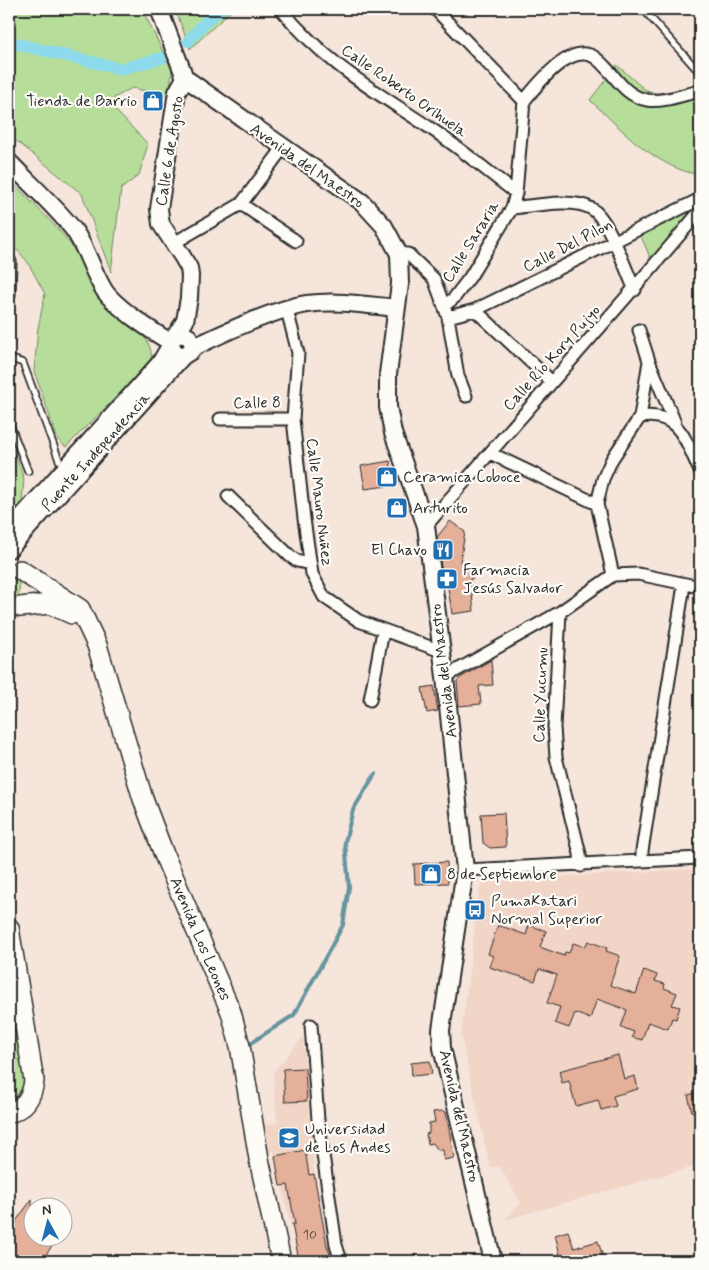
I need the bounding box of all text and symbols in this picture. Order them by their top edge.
street label: Calle Roberto Orihuela [337,40,471,143]
shop icon: Tienda de Barrio [141,89,165,113]
place label: Tienda de Barrio [26,91,137,112]
street label: Calle 6 de Agosto [151,94,189,208]
street label: Avenida del Maestro [246,119,369,213]
street label: Calle Sararia [437,197,505,287]
street label: Calle Del Pilon [519,214,617,278]
street label: Calle Río Kory Pujyo [499,300,605,416]
street label: Puente Independencia [37,388,155,516]
street label: Calle 8 [233,392,281,414]
street label: Calle Mauro Nuñez [301,437,337,567]
shop icon: Ceramica Coboce [375,465,399,489]
place label: Ceramica Coboce [403,467,521,488]
shop icon: Arturito [385,496,409,520]
place label: Arturito [413,498,468,519]
restaurant icon: El Chavo [431,538,455,562]
place label: El Chavo [371,540,427,561]
place label: Farmacia Jesús Salvador [463,560,563,599]
pharmacy icon: Farmacia Jesús Salvador [435,567,459,591]
street label: Avenida del Maestro [425,602,463,739]
street label: Calle Yucumu [529,647,553,743]
shop icon: 8 de Septiembre [419,862,443,886]
place label: 8 de Septiembre [447,864,557,885]
street label: Avenida Los Leones [165,874,235,1004]
place label: PumaKatari Normal Superior [491,891,602,930]
bus stop icon: PumaKatari Normal Superior [463,898,487,922]
street label: Avenida del Maestro [434,1048,484,1184]
place label: Universidad de Los Andes [305,1119,391,1158]
school or university icon: Universidad de Los Andes [277,1126,301,1150]
north arrow [22,1198,72,1248]
text: N [41,1201,52,1220]
house number: 10 [303,1226,317,1244]

